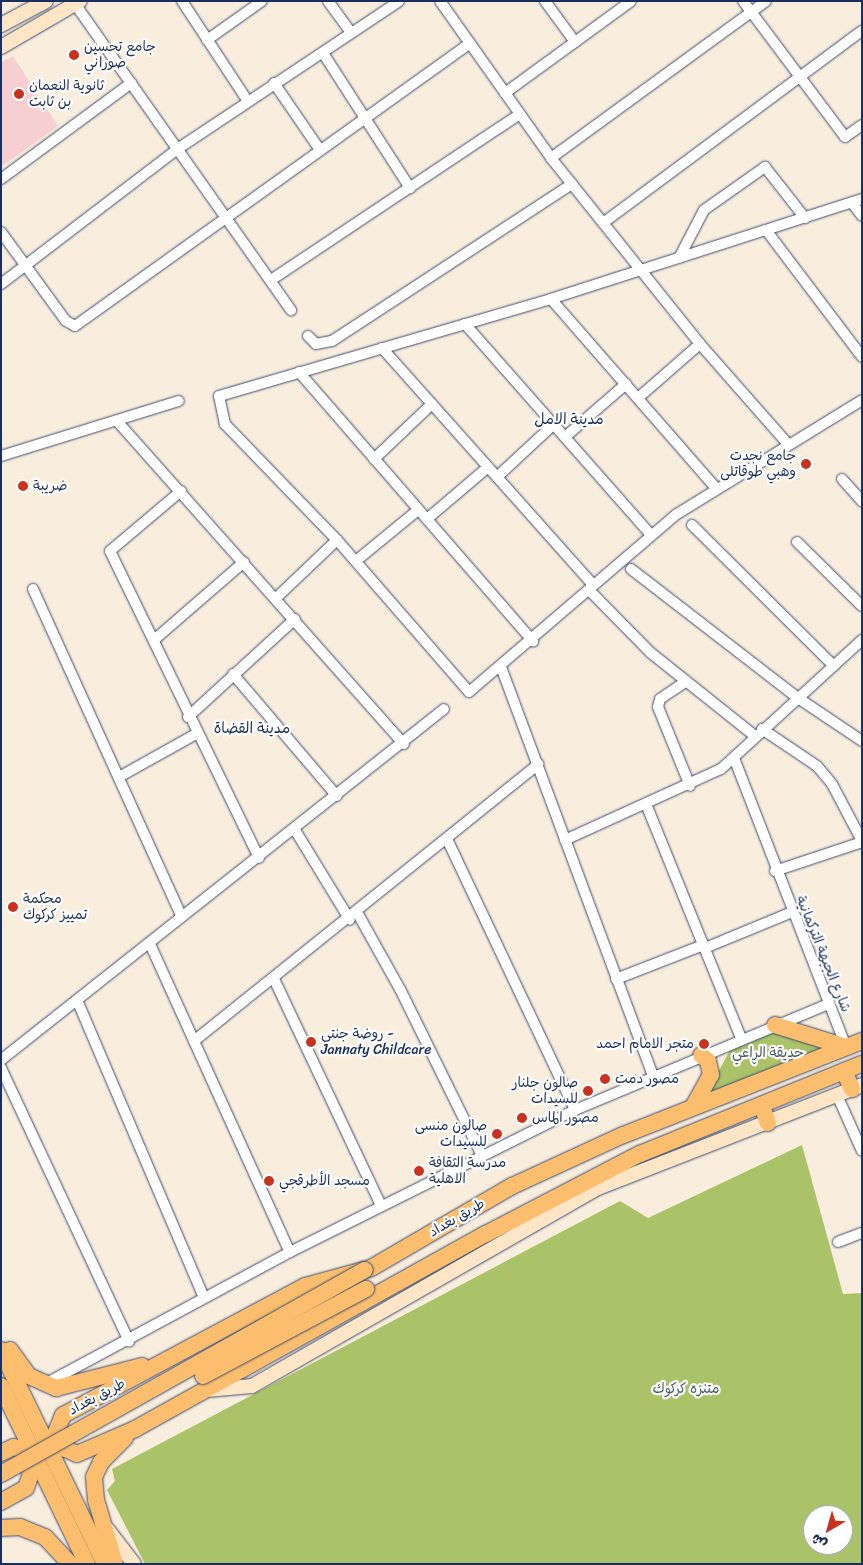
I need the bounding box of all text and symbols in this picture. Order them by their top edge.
place label: جامع تحسين صوراني [84,39,156,72]
marker: جامع تحسين صوراني [68,49,80,61]
place label: ثانوية النعمان بن ثابت [29,78,104,110]
marker: ثانوية النعمان بن ثابت [13,88,25,100]
district label: مدينة الامل [534,411,604,429]
place label: جامع نجدت وهبي طوقاتلى [720,448,796,481]
marker: جامع نجدت وهبي طوقاتلى [800,458,812,470]
place label: ضريبة [33,478,67,494]
marker: ضريبة [17,480,29,492]
district label: مدينة القضاة [214,720,290,738]
place label: محكمة تمييز كركوك [23,891,87,924]
street label: شارع الجبهة التركمانية [792,893,854,1015]
marker: محكمة تمييز كركوك [7,901,19,913]
place label: روضة جنتي - Jannaty Childcare [321,1026,431,1058]
marker: روضة جنتي - Jannaty Childcare [305,1036,317,1048]
place label: متجر الامام احمد [596,1036,694,1052]
marker: متجر الامام احمد [698,1038,710,1050]
park label: حدیقة الڕاعي [732,1045,804,1061]
place label: مصور دمت [615,1071,679,1087]
marker: مصور دمت [599,1073,611,1085]
place label: صالون جلنار للسيدات [512,1075,578,1108]
marker: صالون جلنار للسيدات [582,1085,594,1097]
place label: مصور الماس [532,1110,599,1126]
marker: مصور الماس [516,1112,528,1124]
place label: صالون منسى للسيدات [415,1118,487,1150]
marker: صالون منسى للسيدات [491,1128,503,1140]
place label: مدرسة الثقافة الاهلية [429,1155,506,1188]
marker: مدرسة الثقافة الاهلية [413,1165,425,1177]
place label: مسجد الأطرقجي [279,1173,370,1189]
marker: مسجد الأطرقجي [263,1175,275,1187]
street label: طريق بغداد [426,1195,488,1241]
street label: طريق بغداد [66,1375,128,1419]
park label: متنزه كركوك [653,1381,719,1397]
north arrow [803,1505,853,1555]
text: ش [805,1527,833,1556]

